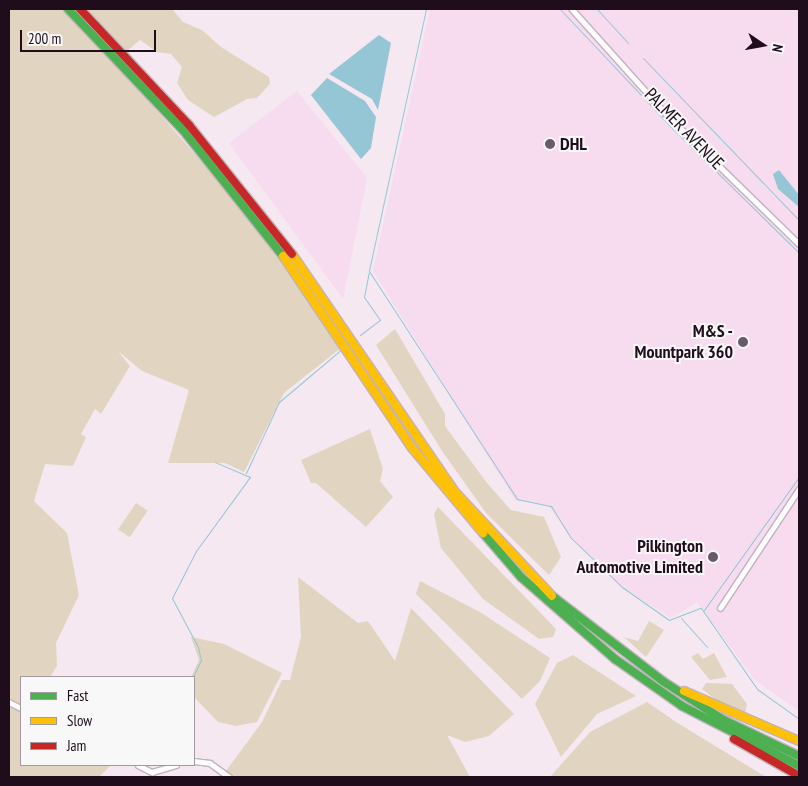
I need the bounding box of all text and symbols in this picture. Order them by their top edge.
scale bar [22,20,159,52]
north arrow [738,20,788,70]
text: 200 m [28,29,61,48]
text: N [768,43,787,54]
street label: PALMER AVENUE [640,84,728,174]
place label: DHL [560,133,587,155]
marker: DHL [544,138,556,150]
place label: M&S - Mountpark 360 [634,321,733,364]
marker: M&S - Mountpark 360 [737,336,749,348]
place label: Pilkington Automotive Limited [576,536,703,578]
marker: Pilkington Automotive Limited [707,551,719,563]
legend [20,676,195,766]
text: Fast [67,686,88,705]
text: Slow [67,711,92,730]
text: Jam [67,736,86,755]

